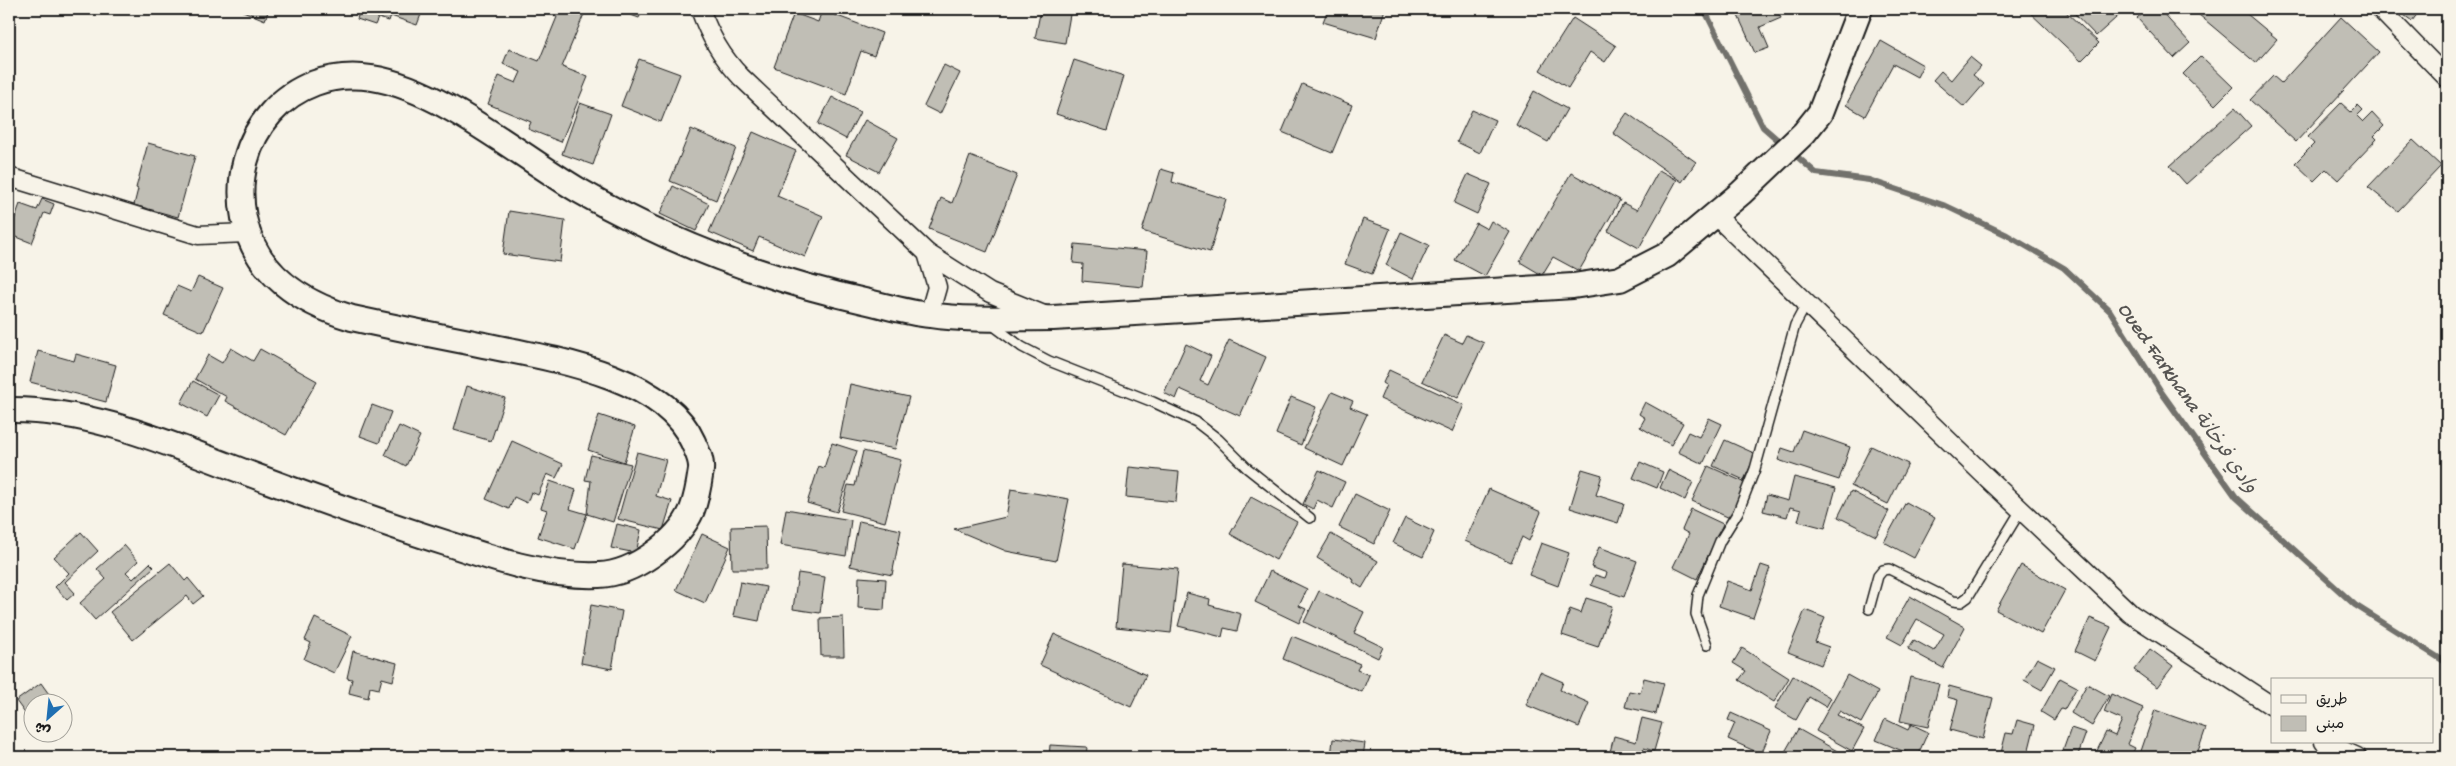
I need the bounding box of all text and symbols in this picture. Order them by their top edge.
water label: Oued Farkhana وادي فرخانة [2111,299,2262,499]
legend [2271,678,2434,744]
text: طريق [2316,692,2348,710]
north arrow [22,694,72,744]
text: ش [33,716,54,738]
text: مبنى [2316,716,2344,734]

